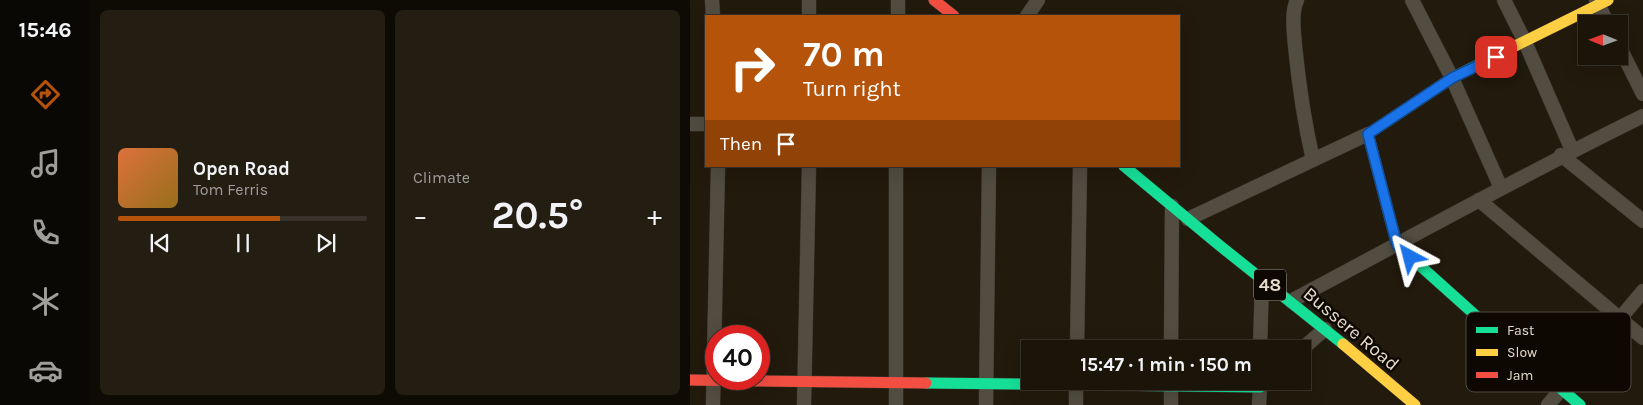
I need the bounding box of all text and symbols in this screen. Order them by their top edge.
north arrow [1578,15,1628,65]
map controls [1578,15,1628,65]
text: 15:46 [18,17,72,43]
text: 70 m [803,34,885,75]
icon: right [720,35,785,100]
pin [1475,36,1517,78]
icon: arrive [1482,43,1510,71]
text: Turn right [803,76,901,102]
icon: directions [28,77,63,112]
icon: arrive [772,130,800,158]
text: Then [720,133,762,155]
icon: music [28,146,63,181]
text: Open Road [193,158,290,180]
text: Climate [413,168,470,187]
text: Tom Ferris [193,180,268,199]
text: 20.5° [491,193,584,238]
text: − [413,199,428,232]
text: + [647,199,662,232]
icon: phone [28,215,63,250]
icon: previous [146,229,174,257]
icon: pause [229,229,257,257]
icon: next [312,229,340,257]
position arrow [1383,230,1435,282]
road number: 48 [1254,270,1286,300]
street label: Bussere Road [1299,283,1403,375]
icon: climate [28,284,63,319]
legend [1466,312,1631,392]
text: Fast [1507,322,1534,339]
speed limit sign: 40 [705,325,770,390]
text: Slow [1507,344,1537,361]
icon: car [28,353,63,388]
text: 15:47 · 1 min · 150 m [1080,354,1252,376]
text: Jam [1507,367,1533,384]

